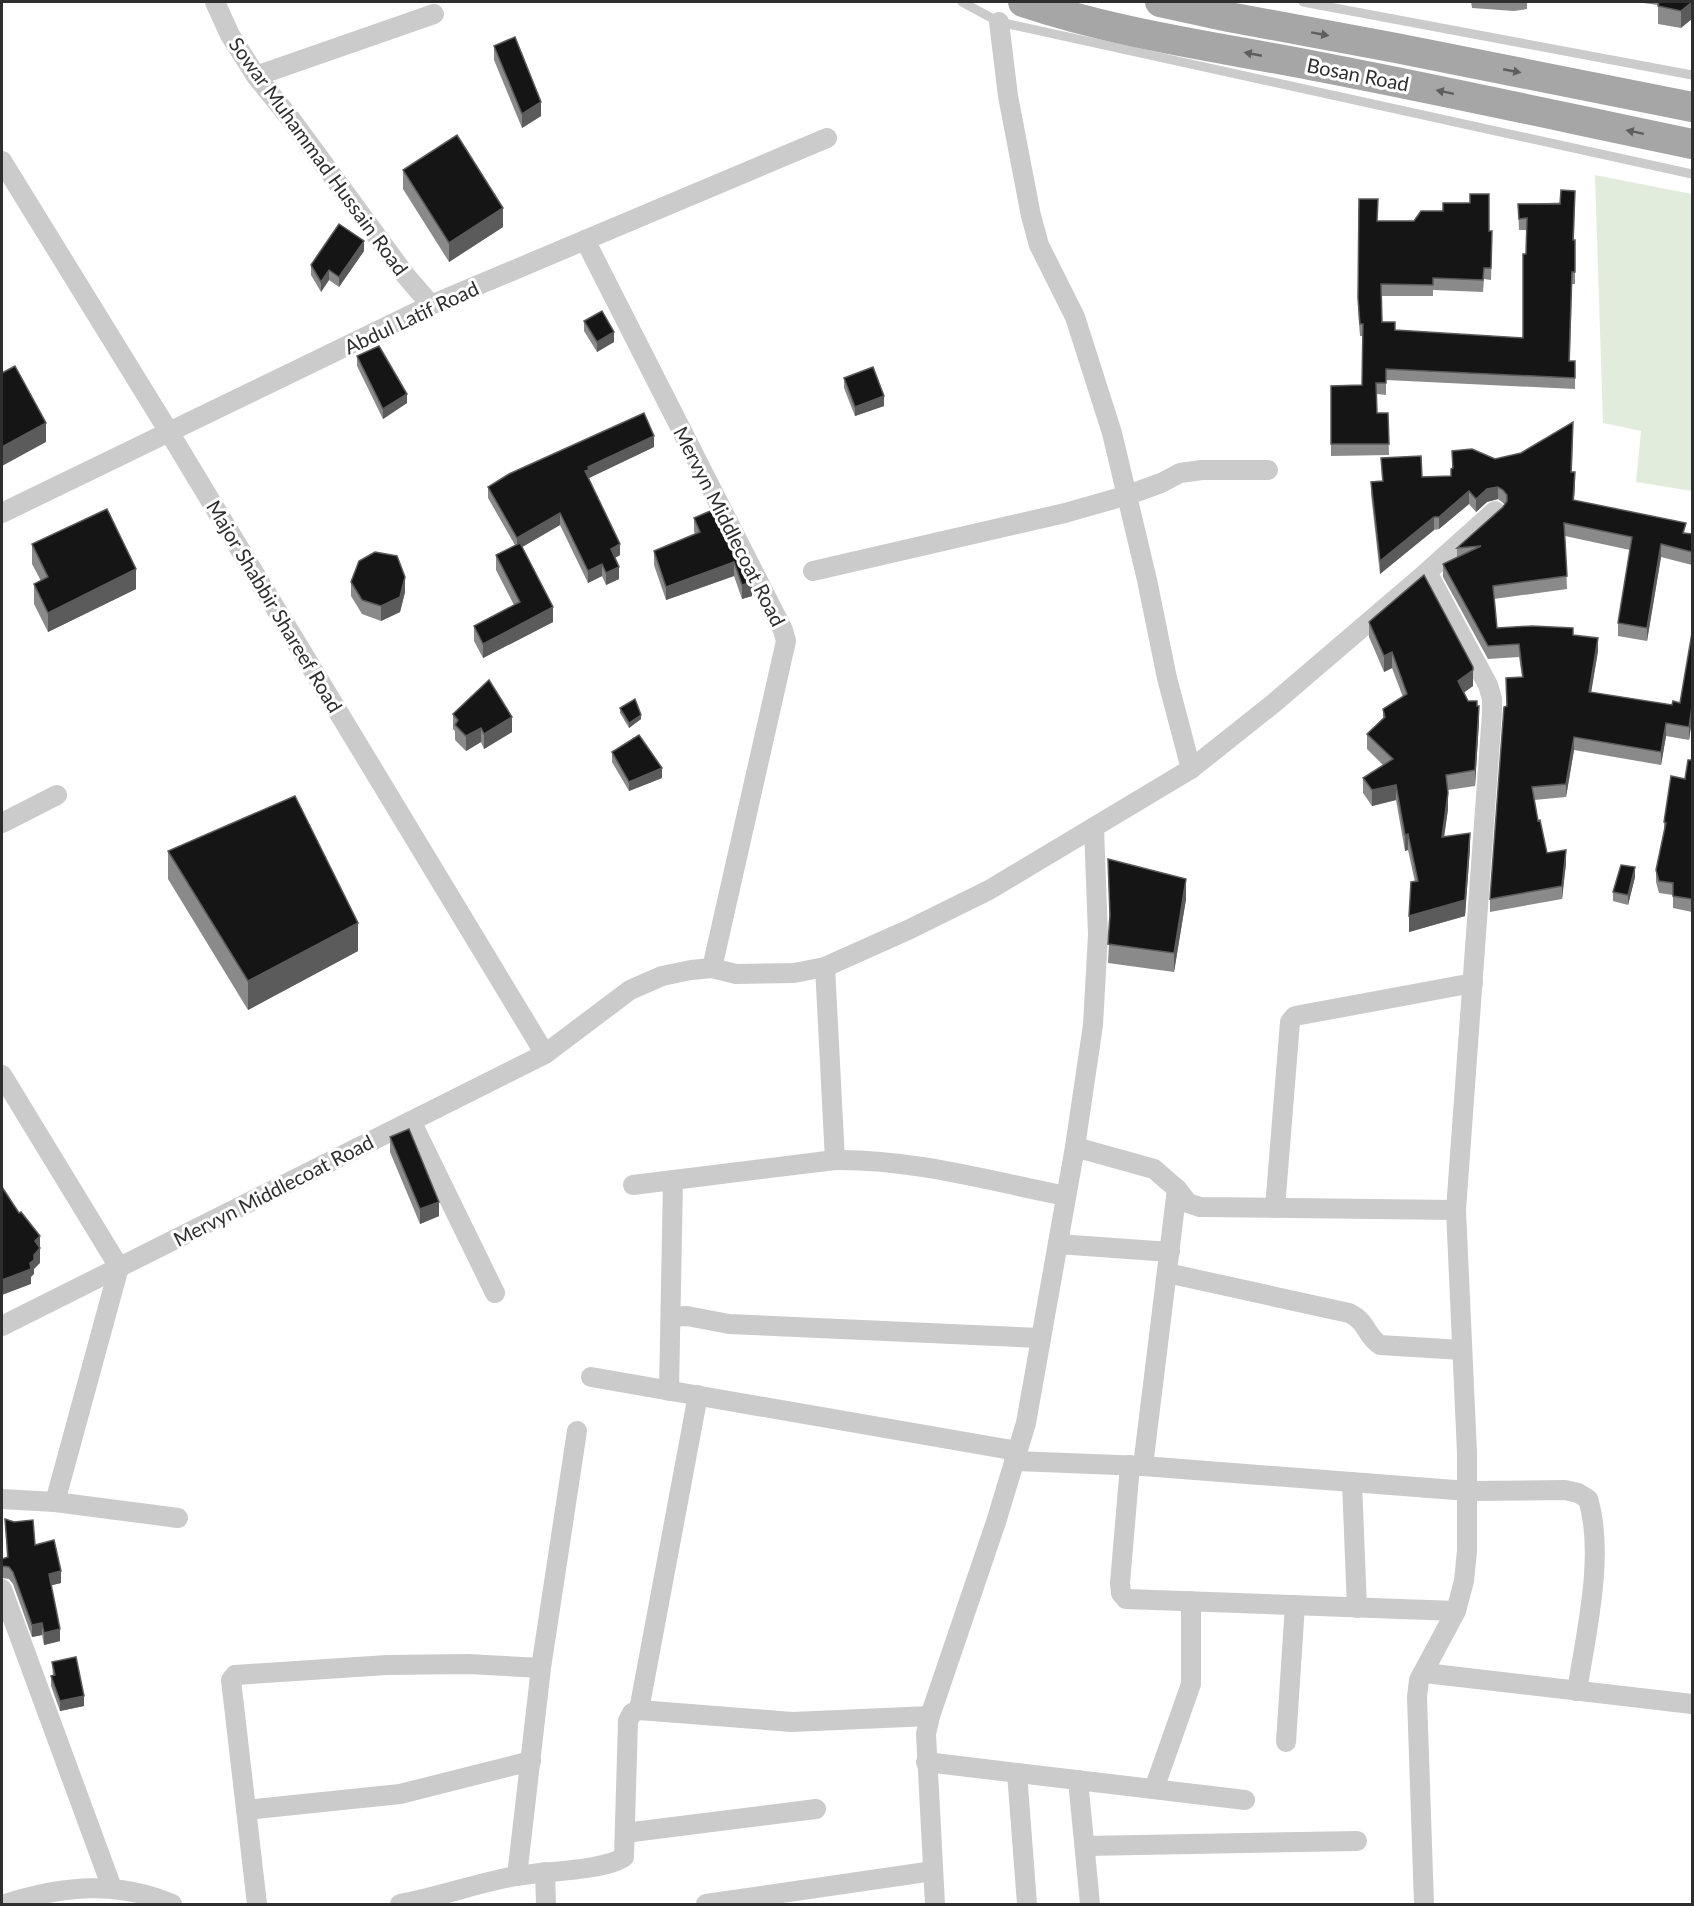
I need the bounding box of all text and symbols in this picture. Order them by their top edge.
one-way arrow [1311,30,1330,39]
street label: Sowar Muhammad Hussain Road [225,32,413,280]
one-way arrow [1244,49,1263,58]
street label: Bosan Road [1305,52,1411,96]
one-way arrow [1502,67,1521,76]
one-way arrow [1435,87,1454,96]
one-way arrow [1626,127,1645,136]
street label: Abdul Latif Road [340,275,482,359]
street label: Mervyn Middlecoat Road [669,422,791,630]
street label: Major Shabbir Shareef Road [202,496,348,716]
street label: Mervyn Middlecoat Road [169,1129,377,1251]

